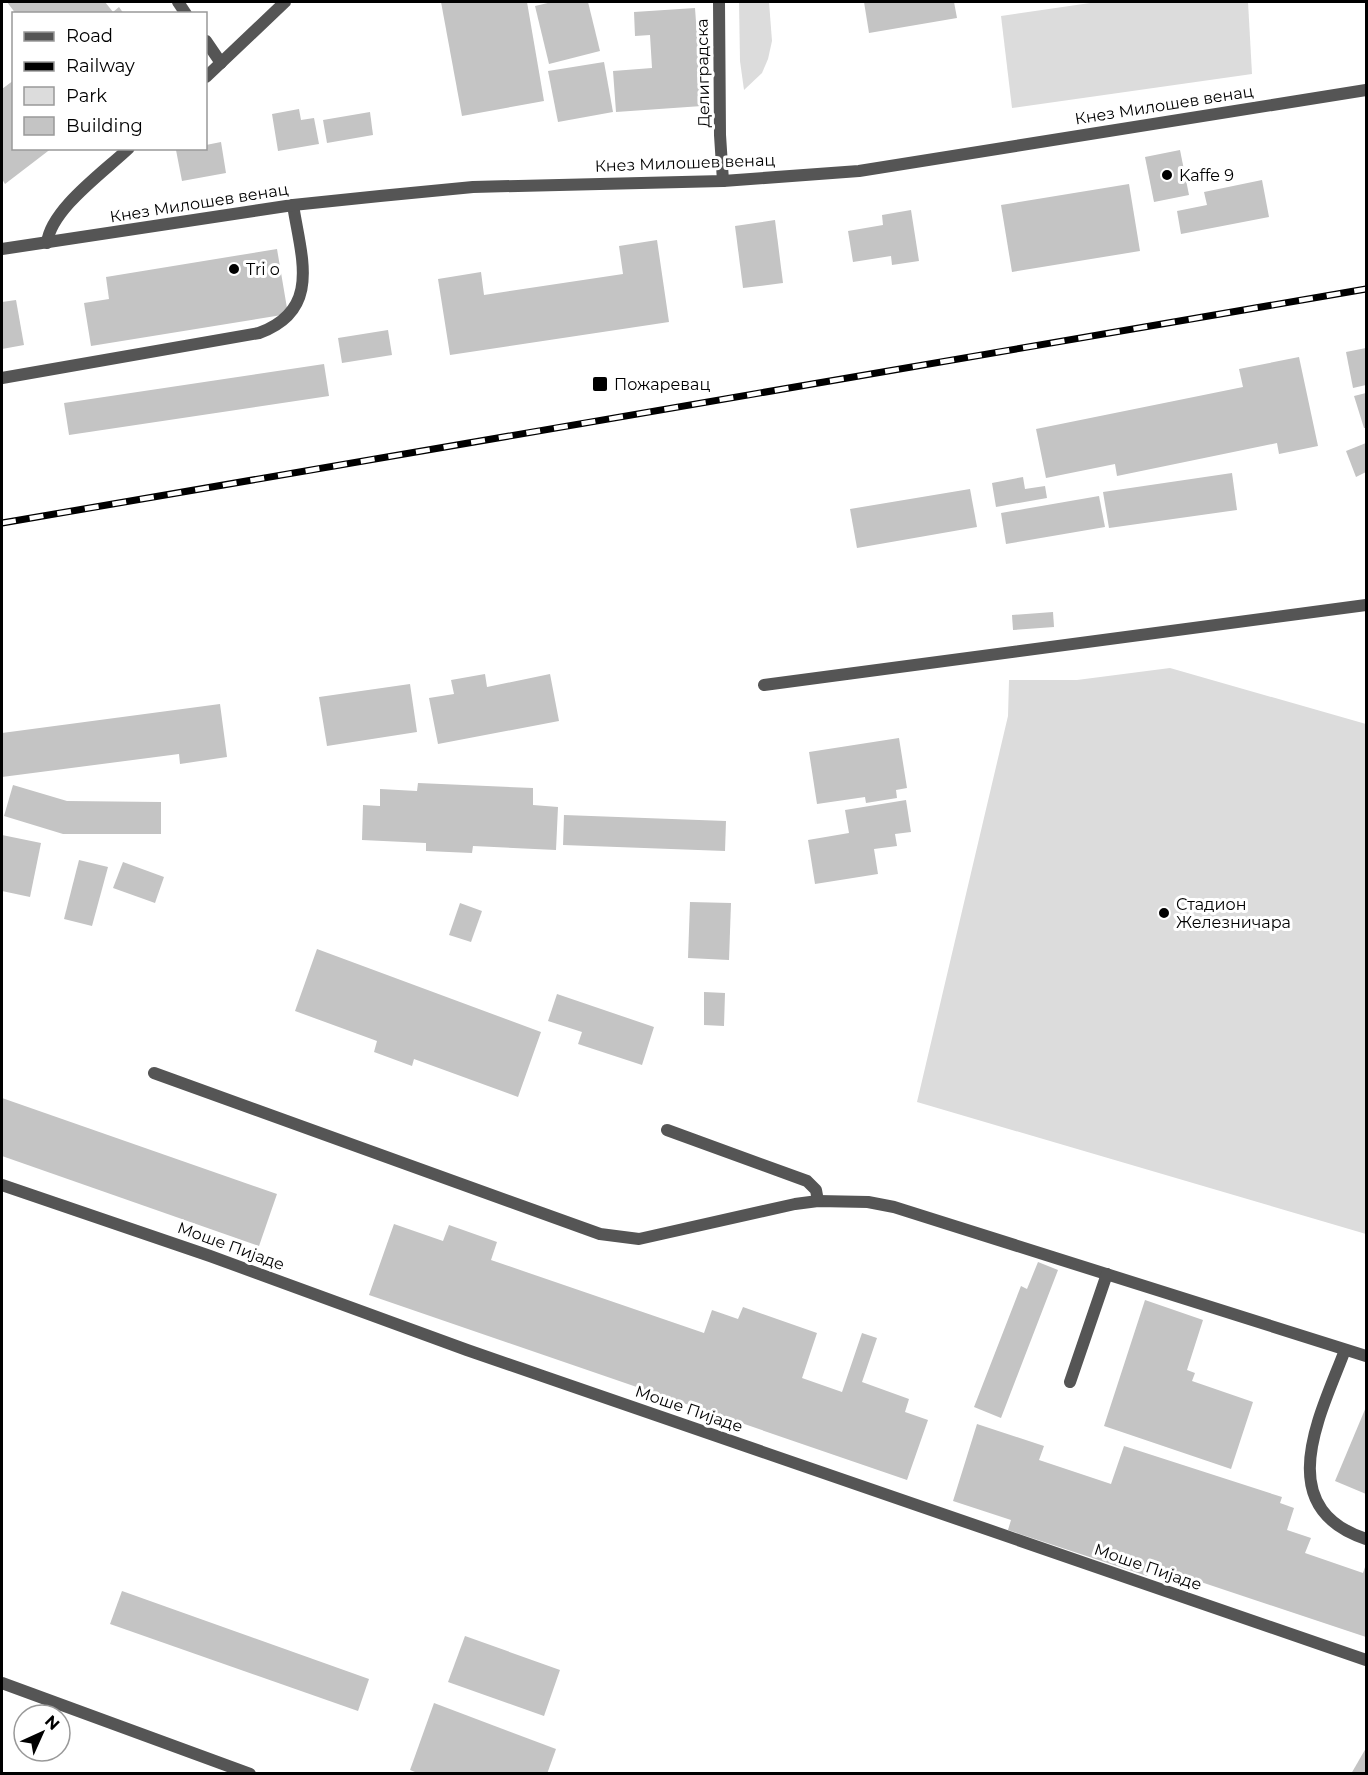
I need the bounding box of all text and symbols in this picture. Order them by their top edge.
legend [12,12,207,150]
street label: Делиградска [693,18,713,128]
text: Road [66,25,113,47]
text: Railway [66,55,135,77]
street label: Кнез Милошев венац [1073,81,1255,129]
text: Park [66,85,107,107]
text: Building [66,115,143,137]
street label: Кнез Милошев венац [594,150,776,176]
place label: Kaffe 9 [1179,166,1234,185]
marker: Kaffe 9 [1160,168,1174,182]
street label: Кнез Милошев венац [108,179,290,227]
place label: Tri o [246,260,280,279]
marker: Tri o [227,262,241,276]
marker: Пожаревац [591,375,609,393]
place label: Пожаревац [614,375,710,394]
place label: Стадион Железничара [1176,895,1291,932]
marker: Стадион Железничара [1157,906,1171,920]
street label: Моше Пијаде [175,1218,287,1274]
street label: Моше Пијаде [633,1382,745,1436]
street label: Моше Пијаде [1092,1540,1204,1594]
north arrow [12,1703,72,1763]
text: N [41,1711,64,1734]

